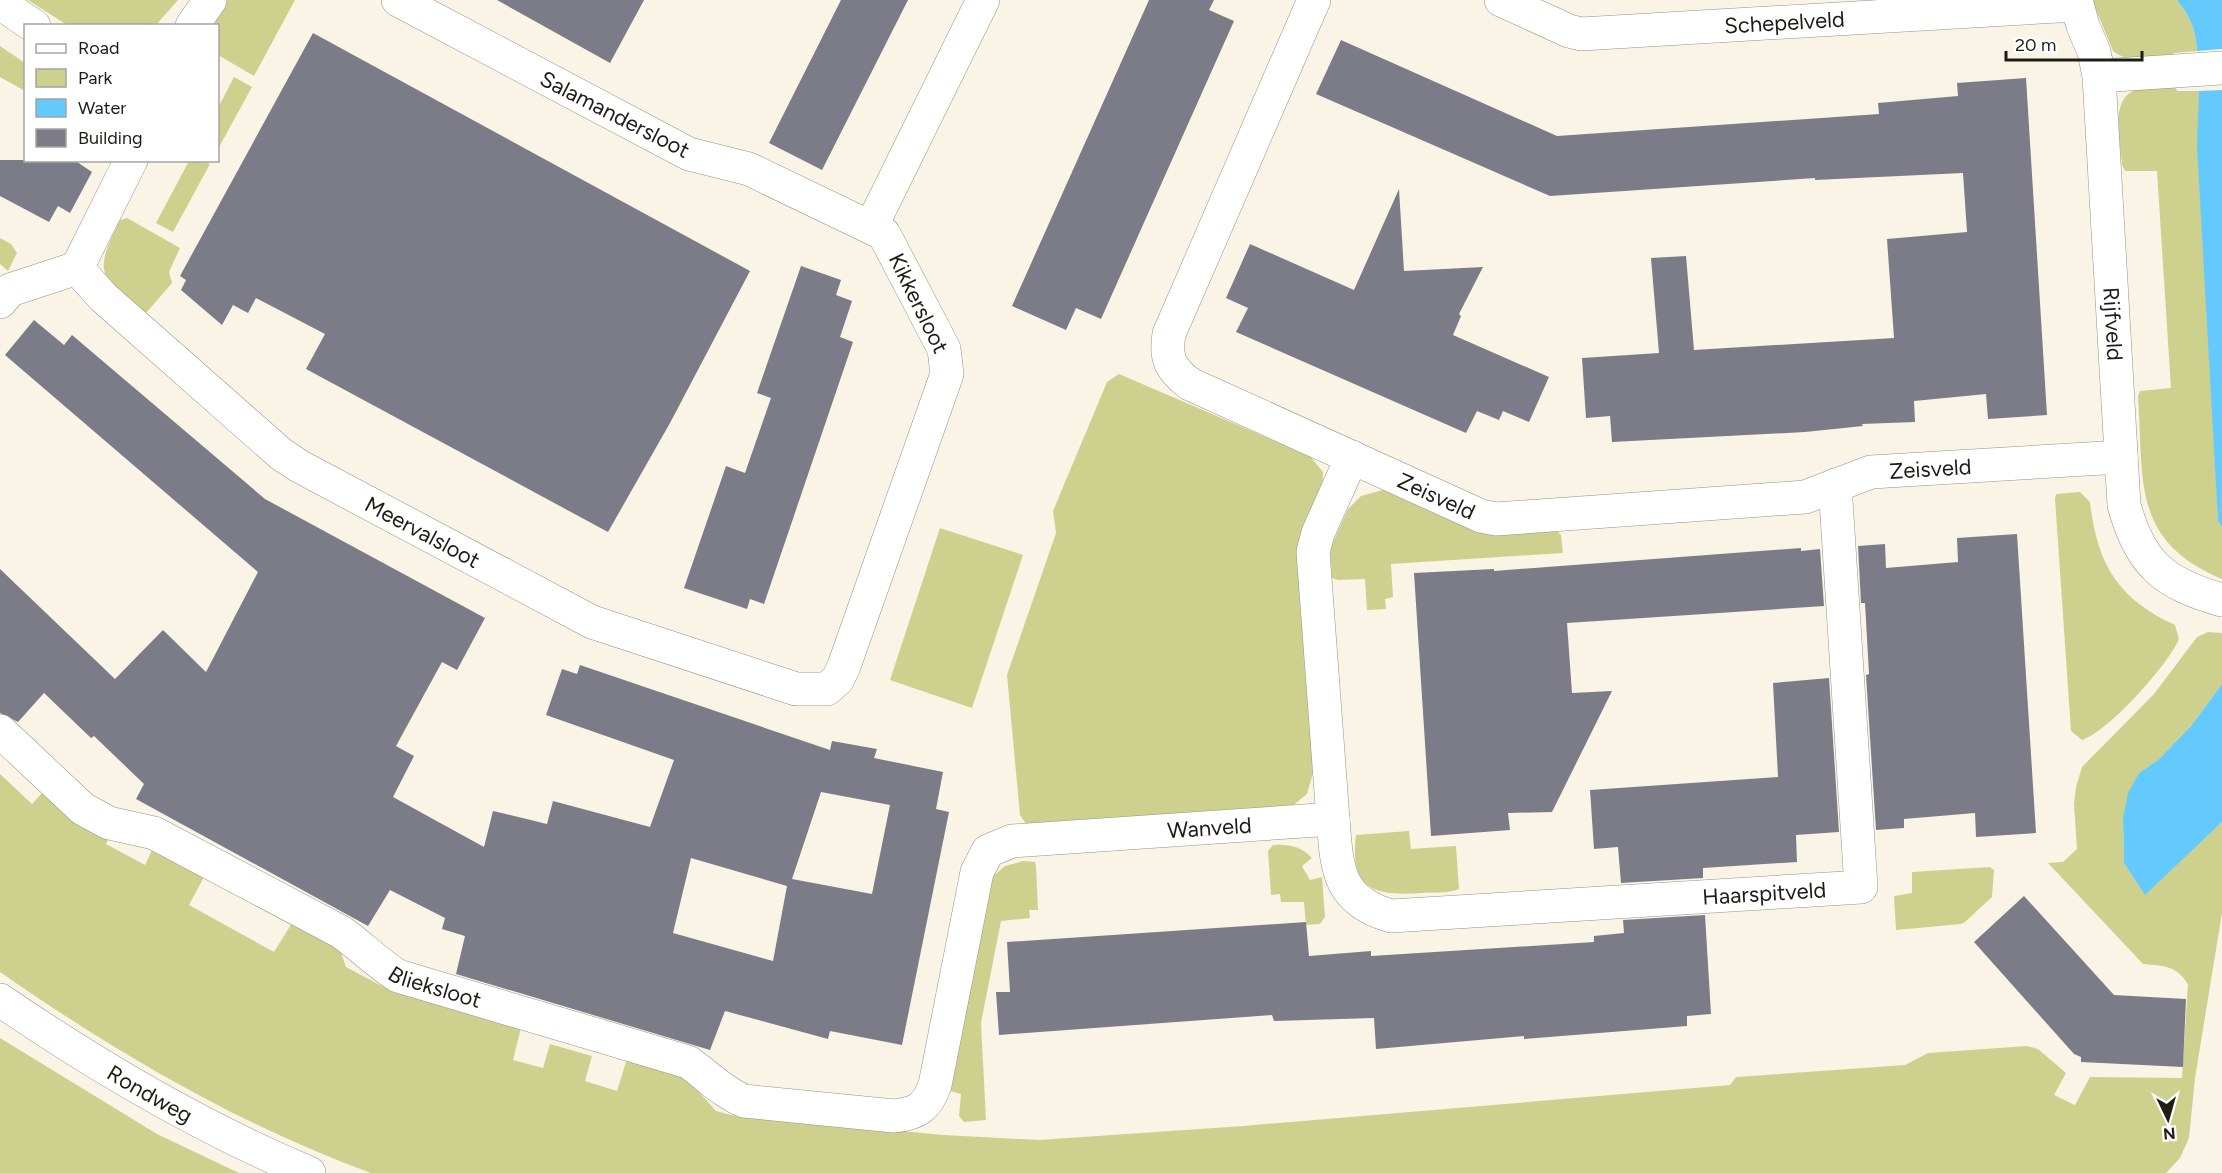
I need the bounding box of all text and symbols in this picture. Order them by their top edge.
street label: Schepelveld [1724,6,1846,40]
legend [24,24,219,162]
scale bar [2006,24,2142,62]
text: 20 m [2015,34,2056,56]
text: Road [78,37,119,59]
street label: Salamandersloot [535,65,694,164]
text: Park [78,67,113,89]
text: Water [78,97,126,119]
text: Building [78,127,143,149]
street label: Kikkersloot [883,249,954,358]
street label: Rijfveld [2097,286,2129,362]
street label: Zeisveld [1888,453,1972,485]
street label: Zeisveld [1393,467,1479,526]
street label: Meervalsloot [360,491,485,574]
street label: Wanveld [1166,812,1253,844]
street label: Haarspitveld [1702,876,1827,911]
street label: Blieksloot [383,960,485,1014]
street label: Rondweg [102,1059,197,1129]
north arrow [2138,1089,2198,1149]
text: N [2162,1123,2176,1143]

